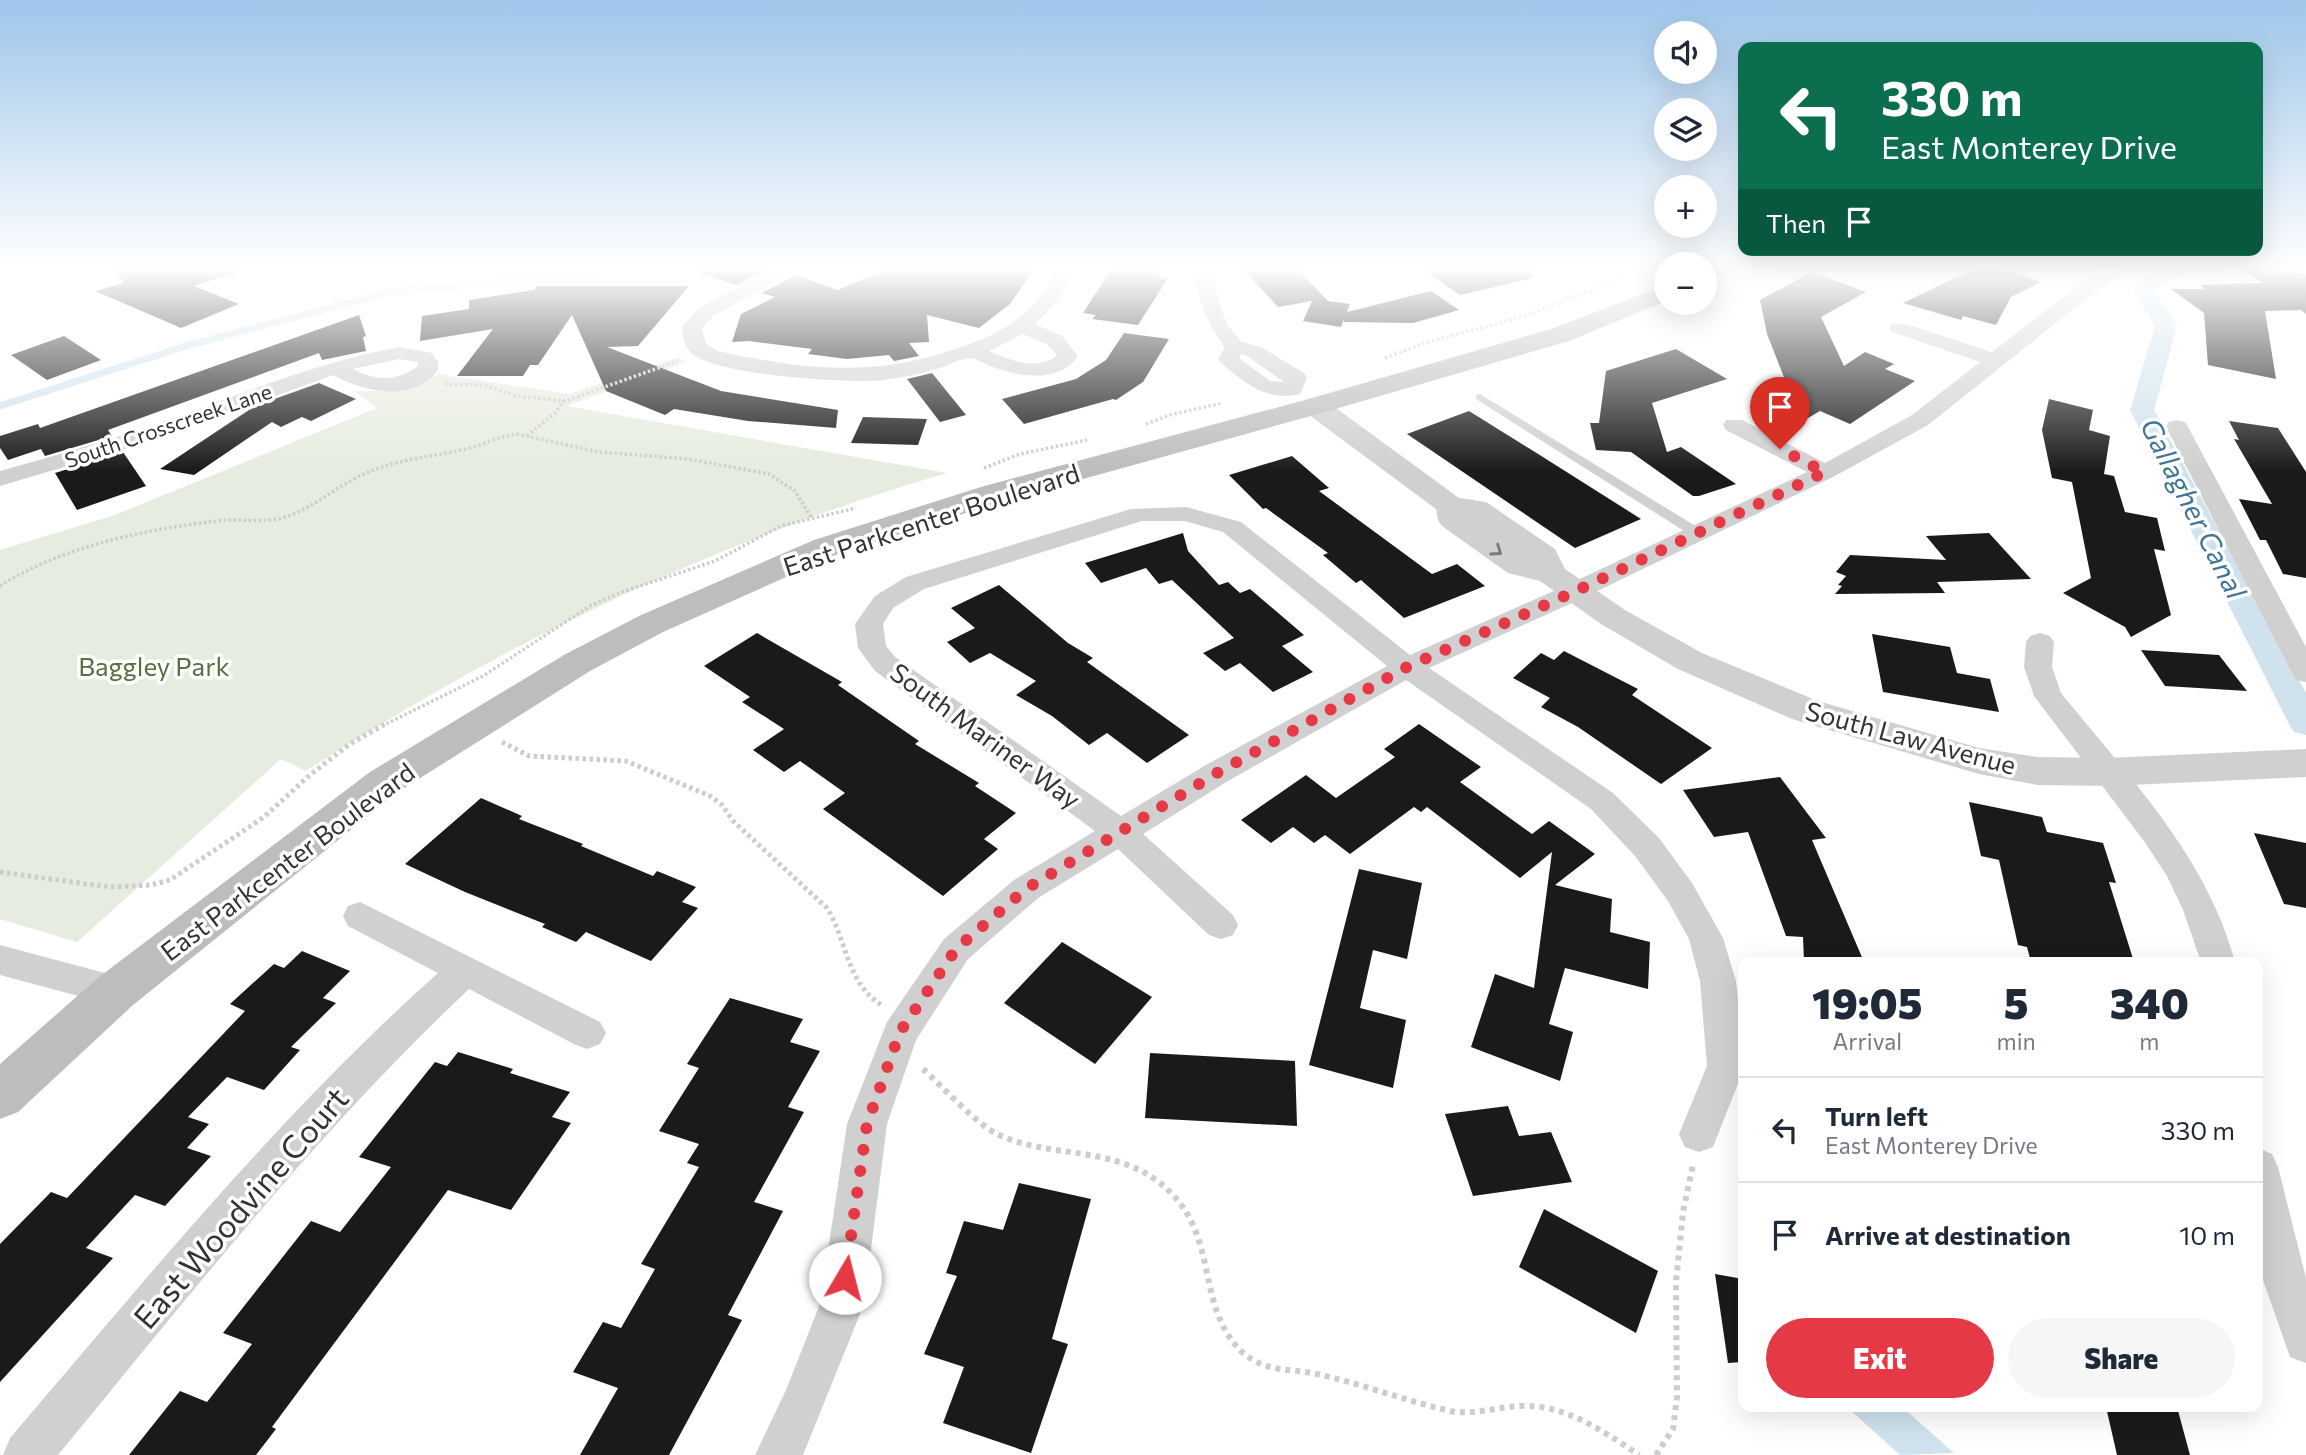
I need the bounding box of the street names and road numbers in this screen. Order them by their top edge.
street label: South Crosscreek Lane [61,378,275,472]
street label: East Parkcenter Boulevard [779,456,1083,582]
street label: South Mariner Way [885,656,1087,814]
street label: South Law Avenue [1802,694,2020,780]
street label: East Parkcenter Boulevard [154,755,420,967]
street label: East Woodvine Court [124,1078,356,1336]

